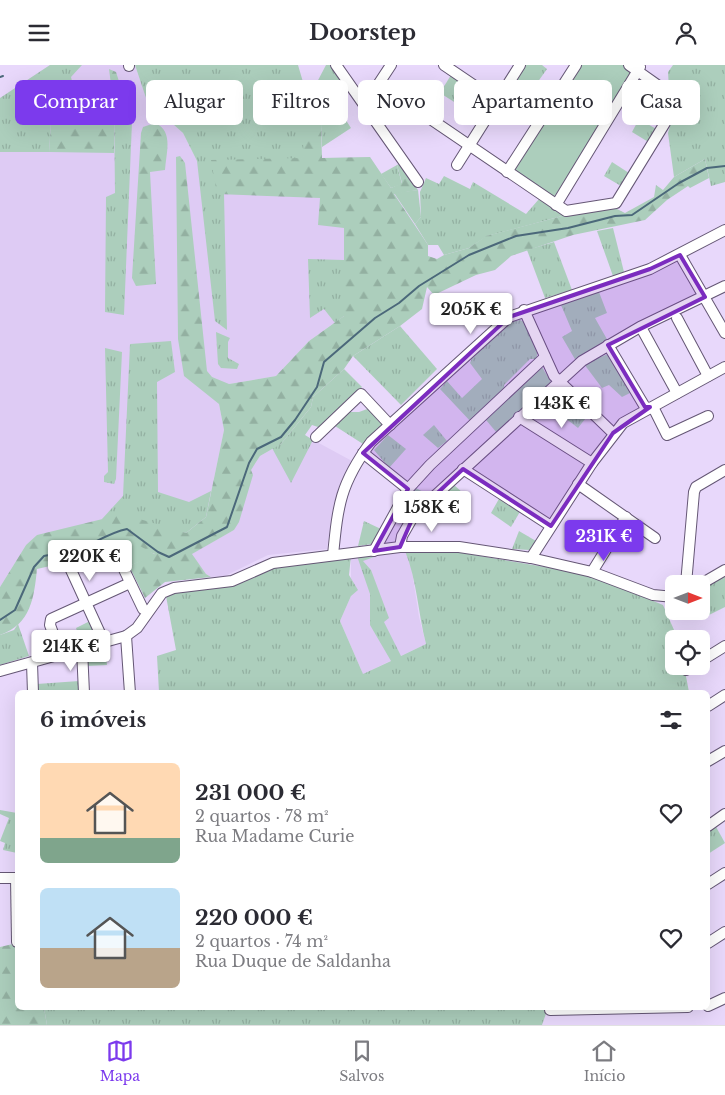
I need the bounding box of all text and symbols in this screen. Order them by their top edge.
icon: menu [25,19,53,47]
text: Doorstep [309,19,416,46]
icon: person [672,19,700,47]
chip: Comprar [15,80,136,125]
chip: Alugar [146,80,243,125]
chip: Filtros [253,80,348,125]
chip: Novo [358,80,444,125]
chip: Apartamento [454,80,612,125]
chip: Casa [622,80,700,125]
pin: 205K € [430,293,512,335]
text: 205K € [440,299,502,319]
pin: 143K € [521,387,603,429]
text: 143K € [533,393,591,413]
pin: 158K € [391,491,473,533]
text: 158K € [404,497,460,517]
pin: 231K € [563,519,645,562]
text: 231K € [576,526,632,546]
pin: 220K € [49,539,131,582]
text: 220K € [59,546,121,566]
north arrow [665,575,710,620]
map controls [665,575,710,675]
pin: 214K € [30,629,112,672]
button: locate [665,630,710,675]
text: 214K € [42,636,100,656]
icon: filters [657,706,685,734]
text: 6 imóveis [40,707,146,733]
text: 231 000 € [195,780,306,806]
icon: home [80,783,140,843]
icon: heart [657,799,685,827]
text: 2 quartos · 78 m² [195,806,329,826]
text: Rua Madame Curie [195,826,354,846]
text: 220 000 € [195,905,313,931]
icon: home [80,908,140,968]
icon: heart [657,924,685,952]
text: 2 quartos · 74 m² [195,931,328,951]
text: Rua Duque de Saldanha [195,951,391,971]
tab: Mapa [100,1037,140,1085]
tab: Salvos [339,1037,384,1085]
tab: Início [584,1037,625,1085]

